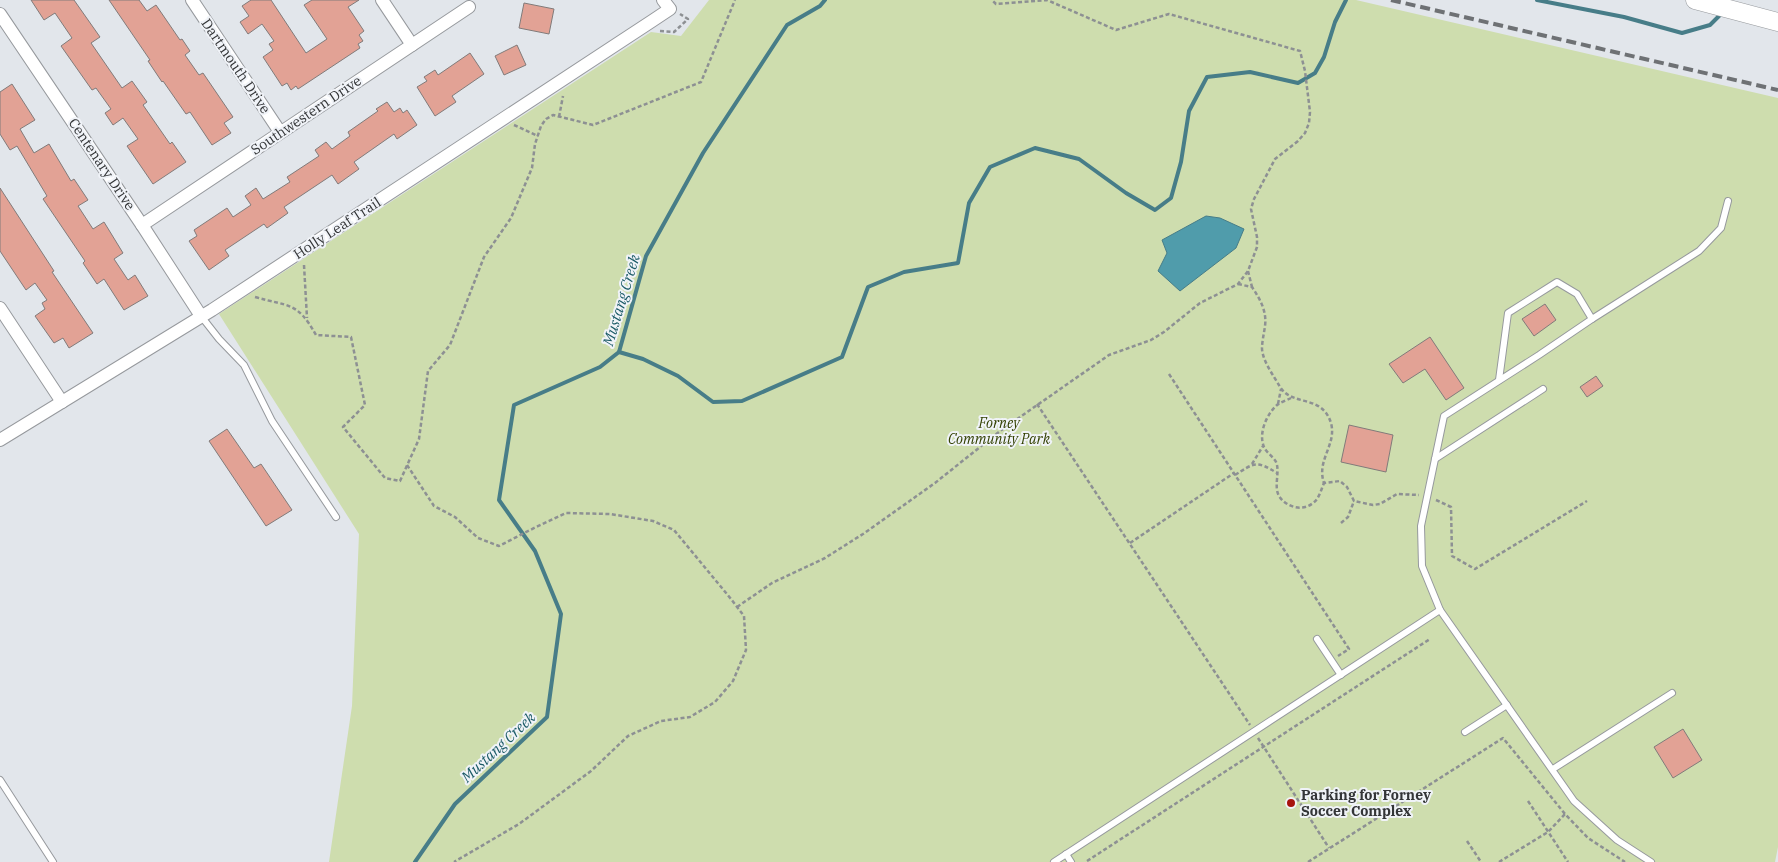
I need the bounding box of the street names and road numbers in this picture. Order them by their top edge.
street label: Dartmouth Drive [198,15,274,117]
street label: Southwestern Drive [247,71,365,159]
street label: Centenary Drive [65,115,139,213]
street label: Holly Leaf Trail [290,193,384,263]

